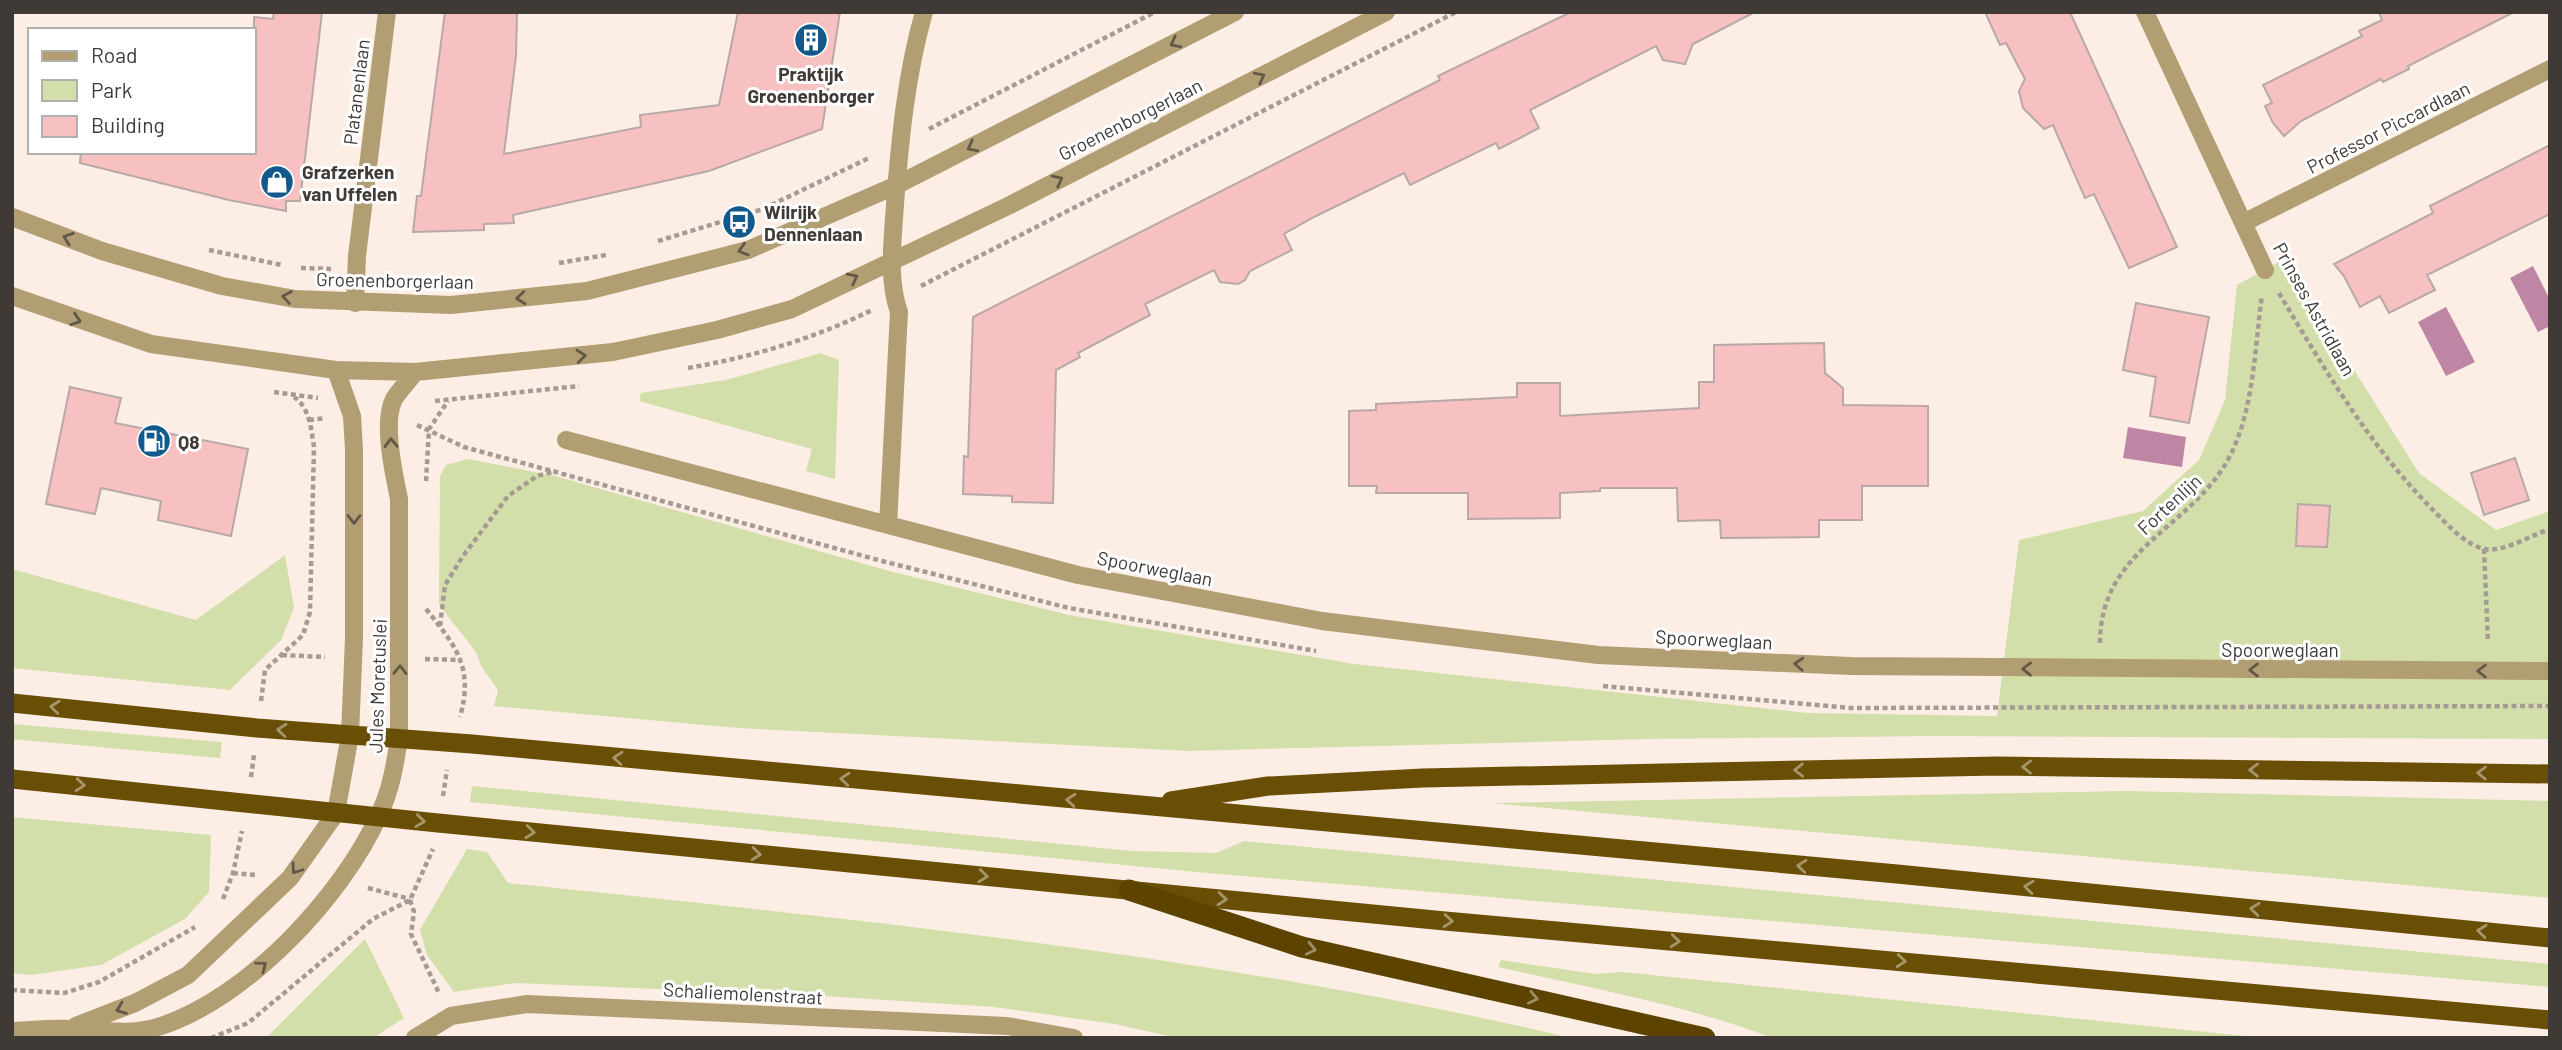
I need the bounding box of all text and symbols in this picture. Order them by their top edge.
building icon: Praktijk Groenenborger [792,21,830,59]
legend [28,28,256,154]
one-way arrow [1169,35,1182,49]
street label: Platanenlaan [338,38,374,146]
text: Road [91,42,137,67]
place label: Praktijk Groenenborger [747,62,875,107]
one-way arrow [1253,71,1265,85]
street label: Groenenborgerlaan [1054,73,1206,165]
street label: Professor Piccardlaan [2303,76,2473,178]
text: Park [91,77,132,102]
text: Building [91,112,165,137]
one-way arrow [967,138,979,152]
place label: Grafzerken van Uffelen [302,160,397,205]
shop icon: Grafzerken van Uffelen [258,163,296,201]
one-way arrow [1051,175,1063,189]
place label: Wilrijk Dennenlaan [764,200,863,245]
bus stop icon: Wilrijk Dennenlaan [720,203,758,241]
one-way arrow [62,233,74,247]
street label: Prinses Astridlaan [2269,238,2361,380]
one-way arrow [737,242,749,257]
street label: Groenenborgerlaan [316,267,474,293]
one-way arrow [846,273,858,287]
one-way arrow [281,290,293,305]
one-way arrow [515,291,527,306]
one-way arrow [70,311,82,326]
one-way arrow [576,349,587,364]
fuel station icon: Q8 [135,422,173,460]
place label: Q8 [178,430,200,453]
one-way arrow [383,437,398,448]
street label: Fortenlijn [2132,469,2206,539]
one-way arrow [346,514,362,524]
street label: Spoorweglaan [1095,546,1215,590]
street label: Jules Moretuslei [363,618,391,754]
street label: Spoorweglaan [1655,624,1773,654]
street label: Spoorweglaan [2221,638,2339,661]
one-way arrow [1793,656,1804,671]
one-way arrow [2021,661,2032,676]
one-way arrow [2248,662,2259,678]
one-way arrow [2476,663,2486,679]
one-way arrow [392,664,408,674]
one-way arrow [49,700,60,715]
one-way arrow [276,723,287,738]
one-way arrow [612,750,624,765]
one-way arrow [2021,759,2031,775]
one-way arrow [2248,762,2259,778]
one-way arrow [1793,763,1804,778]
one-way arrow [2476,765,2486,781]
one-way arrow [839,772,850,787]
one-way arrow [75,777,86,792]
one-way arrow [1065,793,1076,808]
one-way arrow [415,814,426,829]
one-way arrow [525,824,536,839]
one-way arrow [751,846,762,861]
one-way arrow [1797,859,1808,874]
one-way arrow [292,861,304,874]
one-way arrow [978,868,989,883]
one-way arrow [2023,880,2034,895]
one-way arrow [1217,891,1228,906]
one-way arrow [2250,902,2261,917]
one-way arrow [1443,913,1454,928]
one-way arrow [2476,924,2487,939]
one-way arrow [1670,933,1681,948]
one-way arrow [1305,940,1317,955]
one-way arrow [1896,953,1907,968]
one-way arrow [254,961,267,974]
street label: Schaliemolenstraat [662,977,824,1009]
one-way arrow [1527,989,1539,1004]
one-way arrow [115,1000,127,1014]

